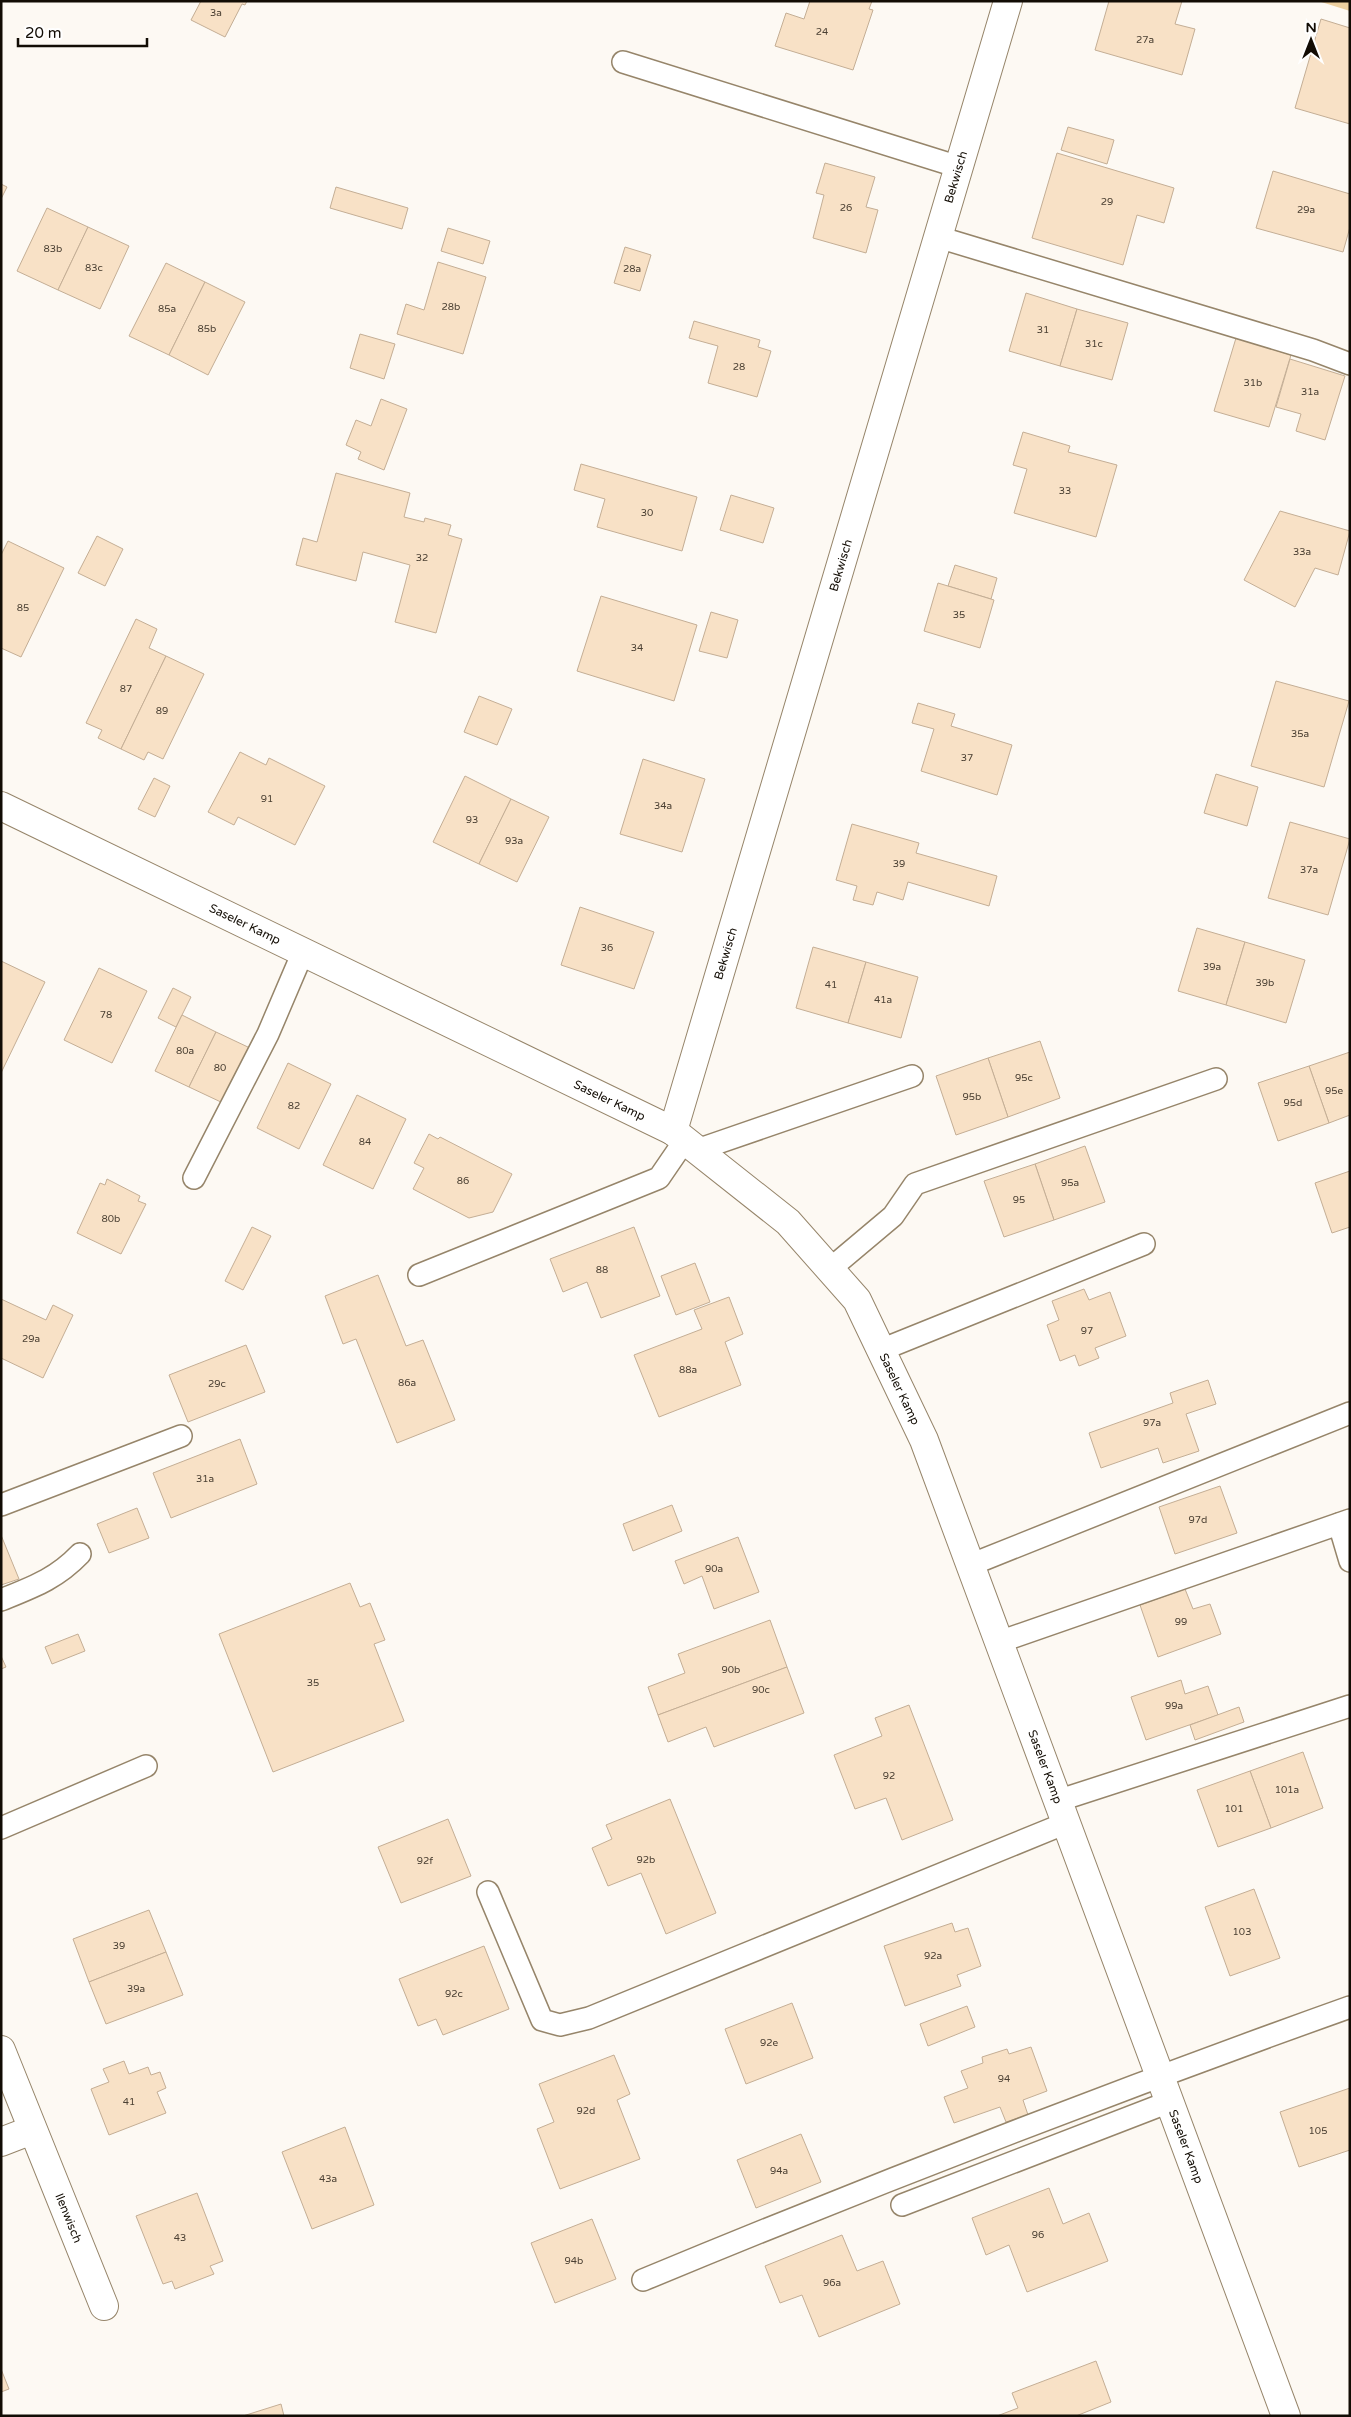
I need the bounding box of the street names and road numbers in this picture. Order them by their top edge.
street label: Bekwisch [941,149,970,205]
street label: Bekwisch [826,538,855,593]
street label: Saseler Kamp [207,901,283,947]
street label: Bekwisch [711,926,740,981]
street label: Saseler Kamp [572,1077,648,1124]
street label: Saseler Kamp [877,1351,923,1427]
street label: Saseler Kamp [1025,1728,1065,1806]
street label: Saseler Kamp [1166,2108,1206,2185]
street label: Ilenwisch [52,2191,85,2245]

